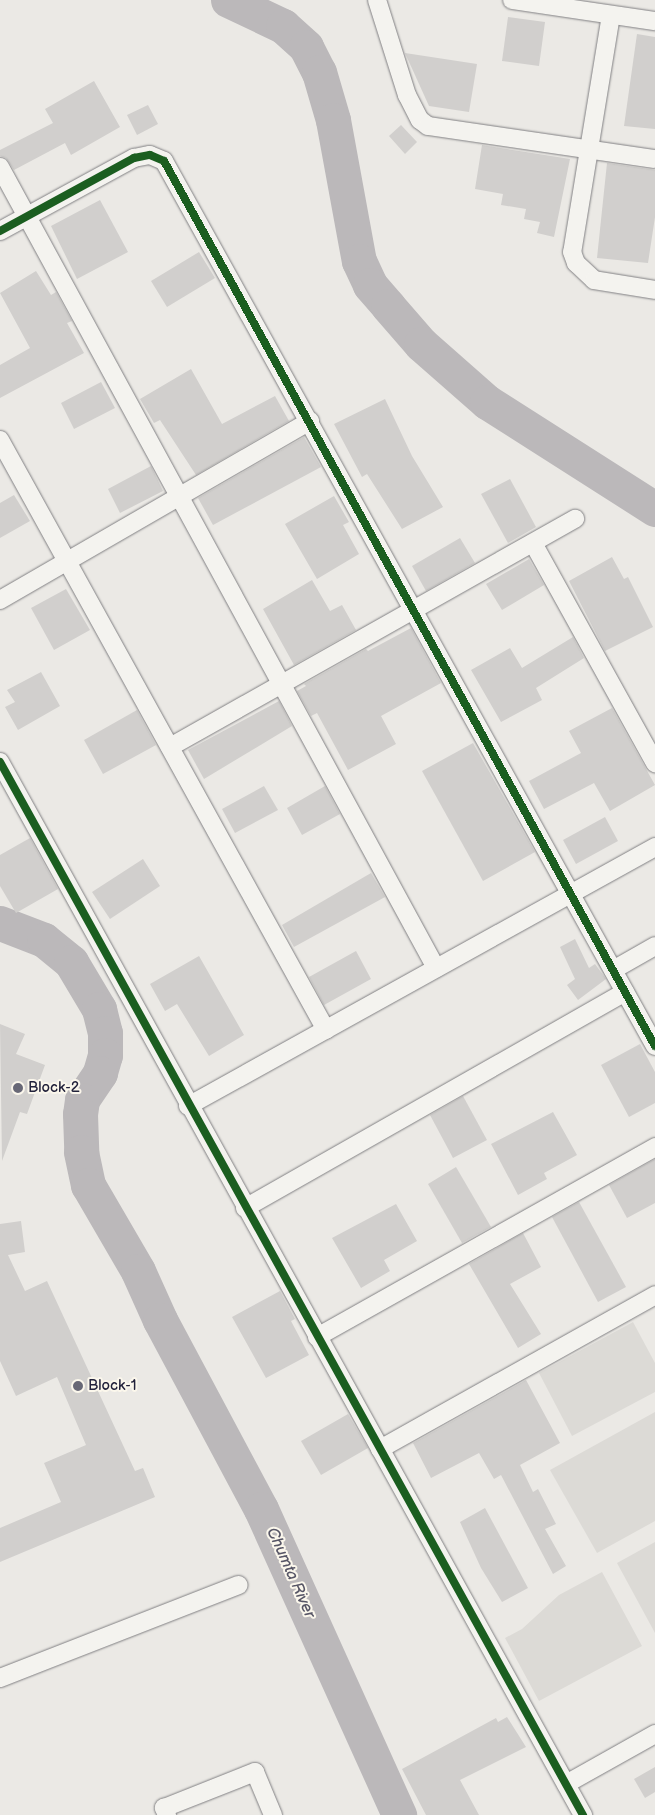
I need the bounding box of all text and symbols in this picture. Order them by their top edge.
place label: Block-2 [28,1079,80,1097]
marker: Block-2 [12,1082,24,1094]
place label: Block-1 [88,1377,137,1395]
marker: Block-1 [72,1380,84,1392]
water label: Chumta River [261,1525,319,1621]

